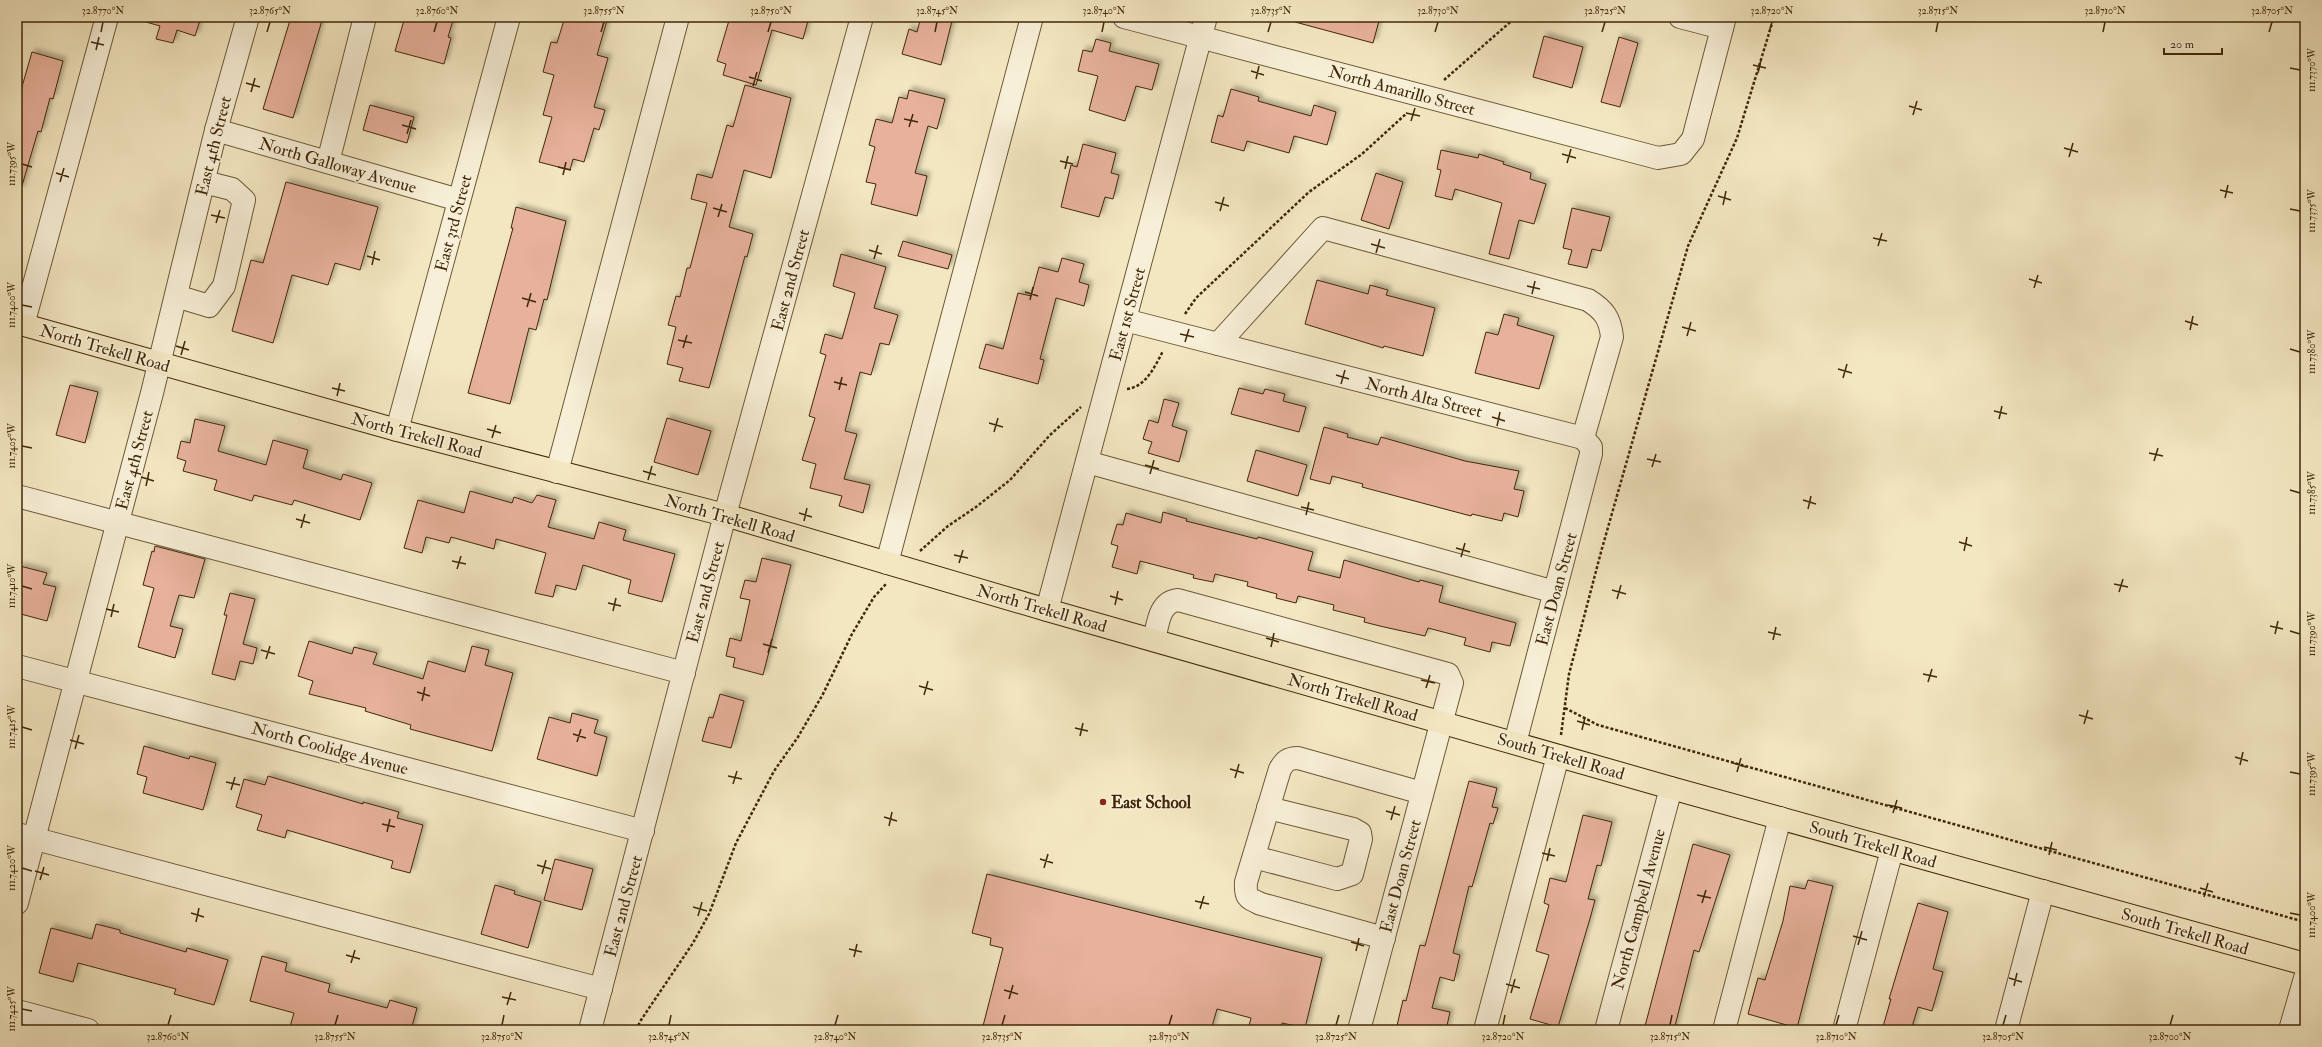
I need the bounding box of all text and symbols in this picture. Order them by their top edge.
text: 32.8770°N [82,5,124,17]
text: 32.8765°N [249,5,291,17]
text: 32.8760°N [416,5,458,17]
text: 32.8755°N [583,5,625,17]
text: 32.8750°N [750,5,792,17]
text: 32.8745°N [916,5,958,17]
text: 32.8740°N [1083,5,1125,17]
text: 32.8735°N [1251,5,1291,17]
text: 32.8730°N [1417,5,1459,17]
text: 32.8725°N [1584,5,1626,17]
text: 32.8720°N [1751,5,1793,17]
text: 32.8715°N [1918,5,1958,17]
text: 32.8710°N [2084,5,2126,17]
text: 32.8705°N [2251,5,2293,17]
scale bar [2164,30,2222,56]
text: 20 m [2170,37,2195,52]
text: 111.7370°W [2306,47,2318,92]
street label: North Amarillo Street [1326,61,1478,120]
street label: East 4th Street [191,93,236,198]
street label: North Galloway Avenue [256,133,419,199]
text: 111.7395°W [6,141,18,186]
street label: East 3rd Street [430,172,477,274]
text: 111.7375°W [2306,188,2318,233]
street label: East 2nd Street [767,227,814,333]
street label: East 1st Street [1105,265,1150,363]
text: 111.7400°W [6,281,18,328]
street label: North Trekell Road [37,320,173,377]
text: 111.7380°W [2306,329,2318,374]
street label: North Alta Street [1363,373,1485,422]
street label: East 4th Street [111,408,158,512]
street label: North Trekell Road [349,408,485,463]
text: 111.7405°W [6,423,18,469]
text: 111.7385°W [2306,470,2318,515]
street label: North Trekell Road [662,490,798,547]
street label: East Doan Street [1531,530,1582,648]
street label: East 2nd Street [682,539,729,645]
text: 111.7410°W [6,563,18,608]
street label: North Trekell Road [974,580,1110,637]
text: 111.7390°W [2306,611,2318,656]
street label: North Trekell Road [1285,669,1421,726]
text: 111.7415°W [6,704,18,749]
street label: North Coolidge Avenue [249,717,411,780]
street label: South Trekell Road [1495,728,1628,785]
text: 111.7395°W [2306,751,2318,796]
place label: East School [1111,792,1192,813]
marker: East School [1098,797,1108,807]
street label: South Trekell Road [1807,816,1940,873]
street label: East Doan Street [1375,817,1426,935]
street label: North Campbell Avenue [1607,827,1671,992]
text: 111.7420°W [6,844,18,891]
street label: East 2nd Street [600,853,647,959]
text: 111.7400°W [2306,891,2318,938]
street label: South Trekell Road [2119,903,2252,960]
text: 111.7425°W [6,986,18,1032]
text: 32.8760°N [147,1031,189,1043]
text: 32.8755°N [314,1031,356,1043]
text: 32.8750°N [481,1031,523,1043]
text: 32.8745°N [648,1031,690,1043]
text: 32.8740°N [814,1031,856,1043]
text: 32.8735°N [982,1031,1022,1043]
text: 32.8730°N [1148,1031,1190,1043]
text: 32.8725°N [1315,1031,1357,1043]
text: 32.8720°N [1482,1031,1524,1043]
text: 32.8715°N [1650,1031,1690,1043]
text: 32.8710°N [1815,1031,1857,1043]
text: 32.8705°N [1982,1031,2024,1043]
text: 32.8700°N [2149,1031,2191,1043]

